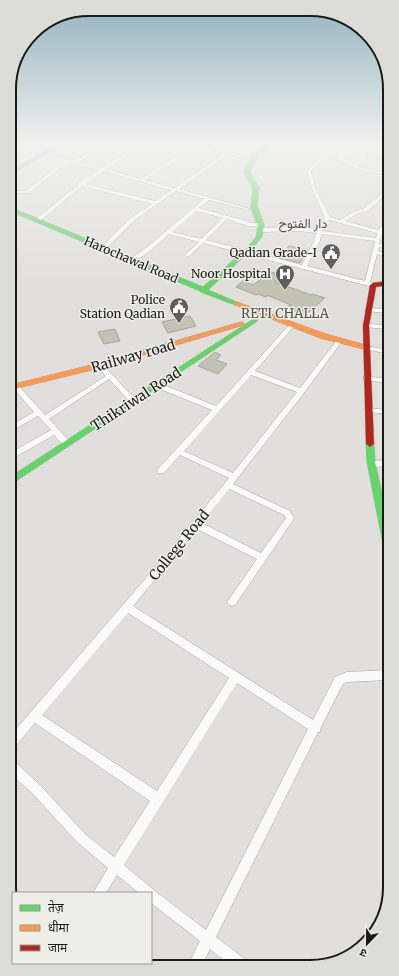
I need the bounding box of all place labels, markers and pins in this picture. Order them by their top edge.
public building icon: Qadian Grade-I [320,242,342,270]
place label: Qadian Grade-I [230,245,317,260]
hospital icon: Noor Hospital [274,263,296,291]
place label: Noor Hospital [191,266,271,281]
place label: Police Station Qadian [80,292,165,321]
public building icon: Police Station Qadian [168,296,190,324]

